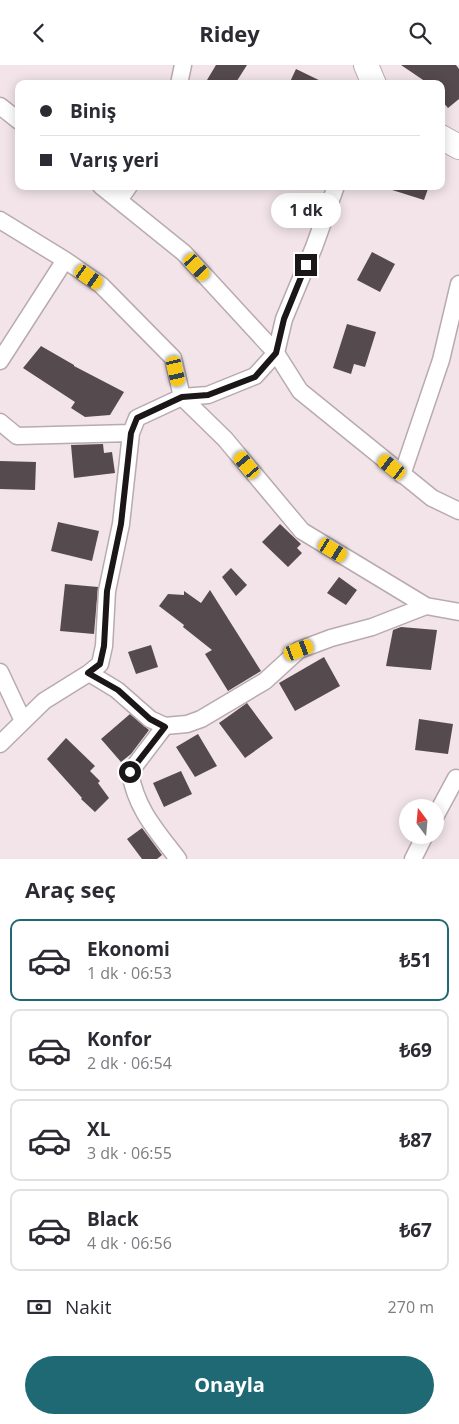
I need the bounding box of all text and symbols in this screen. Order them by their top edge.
text: Ridey [199,18,260,48]
icon: back [25,19,53,47]
icon: search [406,19,434,47]
text: Biniş [70,98,116,124]
text: Varış yeri [70,147,159,173]
callout: 1 dk [271,193,341,227]
text: 1 dk [289,199,323,221]
car [181,251,212,283]
route end [295,254,317,276]
car [72,262,105,292]
car [165,355,186,387]
car [231,449,262,481]
car [375,452,408,482]
car [316,536,349,564]
car [282,638,315,662]
route start [119,761,141,783]
north arrow [399,799,444,844]
map controls [399,799,444,844]
text: Araç seç [25,874,116,904]
text: Ekonomi [87,936,170,962]
icon: car [27,938,72,983]
text: ₺51 [399,947,432,973]
text: 1 dk · 06:53 [87,962,172,984]
text: Konfor [87,1026,152,1052]
icon: car [27,1028,72,1073]
text: ₺69 [399,1037,432,1063]
text: 2 dk · 06:54 [87,1052,172,1074]
text: XL [87,1116,110,1142]
icon: car [27,1118,72,1163]
text: ₺87 [399,1127,432,1153]
text: 3 dk · 06:55 [87,1142,172,1164]
text: Black [87,1206,139,1232]
icon: car [27,1208,72,1253]
text: ₺67 [399,1217,432,1243]
text: 4 dk · 06:56 [87,1232,172,1254]
icon: cash [25,1293,53,1321]
text: Nakit [65,1294,111,1320]
text: 270 m [388,1296,434,1318]
button: Onayla [25,1356,434,1414]

